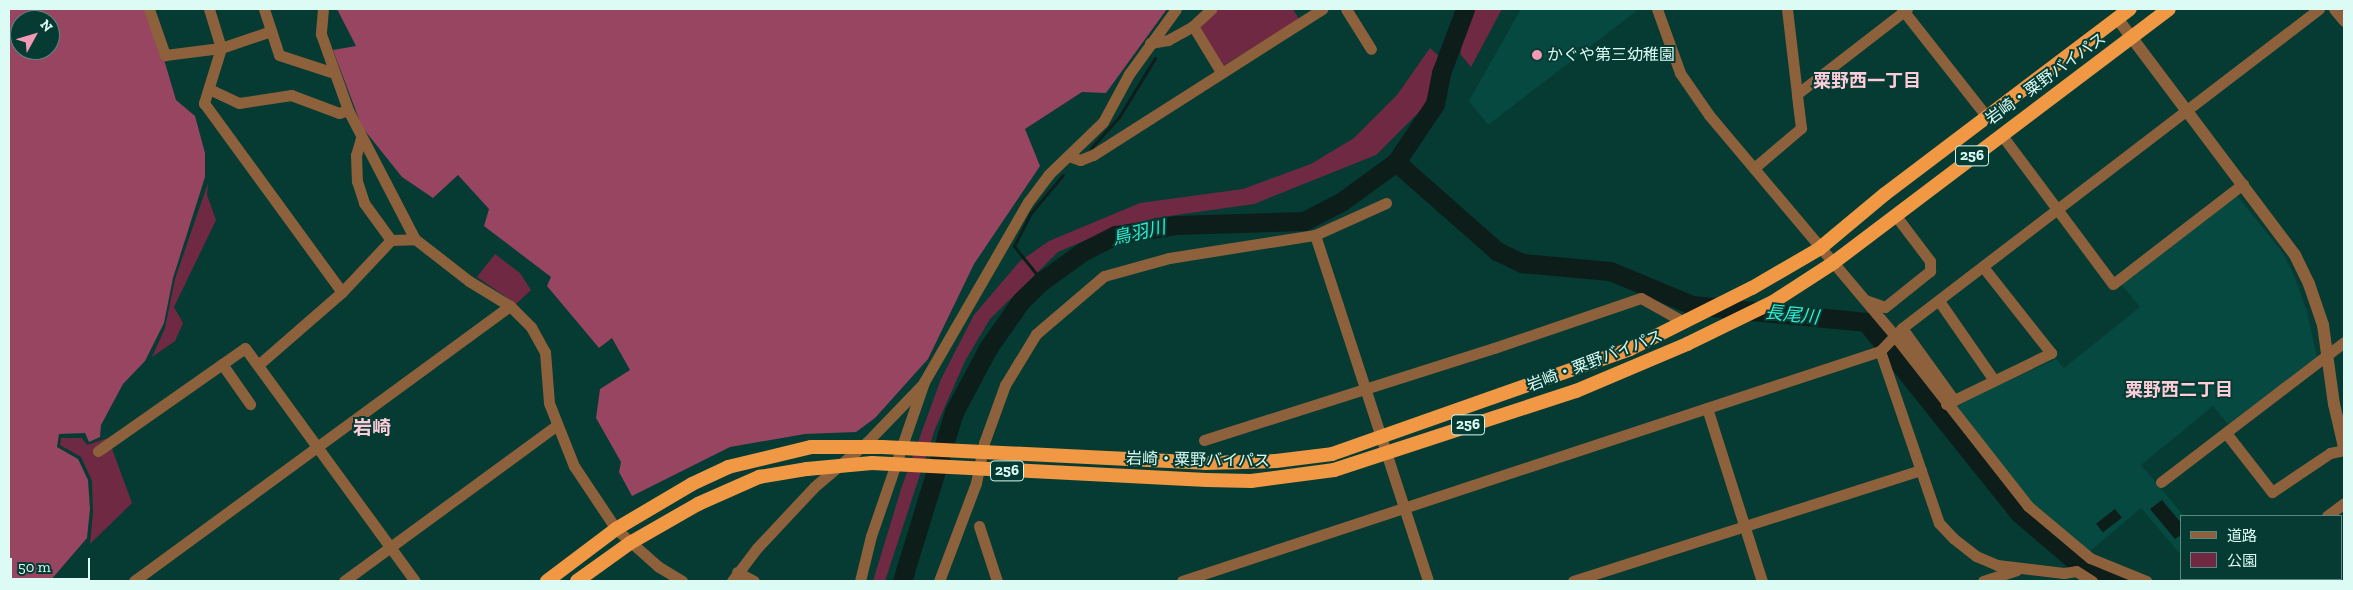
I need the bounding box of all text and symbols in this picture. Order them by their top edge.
north arrow [10,10,60,60]
text: N [36,16,56,35]
street label: 岩崎・粟野バイパス [1982,29,2110,129]
place label: かぐや第三幼稚園 [1547,45,1675,65]
marker: かぐや第三幼稚園 [1531,49,1543,61]
district label: 粟野西一丁目 [1813,70,1921,92]
road number: 256 [1954,144,1990,168]
water label: 鳥羽川 [1110,216,1168,250]
water label: 長尾川 [1764,301,1820,329]
street label: 岩崎・粟野バイパス [1524,326,1666,396]
district label: 粟野西二丁目 [2125,379,2233,401]
road number: 256 [1450,412,1486,438]
district label: 岩崎 [353,417,391,439]
street label: 岩崎・粟野バイパス [1126,449,1270,471]
road number: 256 [990,458,1024,484]
legend [2180,515,2343,580]
text: 道路 [2227,527,2257,545]
scale bar [12,548,92,580]
text: 公園 [2227,552,2257,570]
text: 50 m [18,558,51,576]

